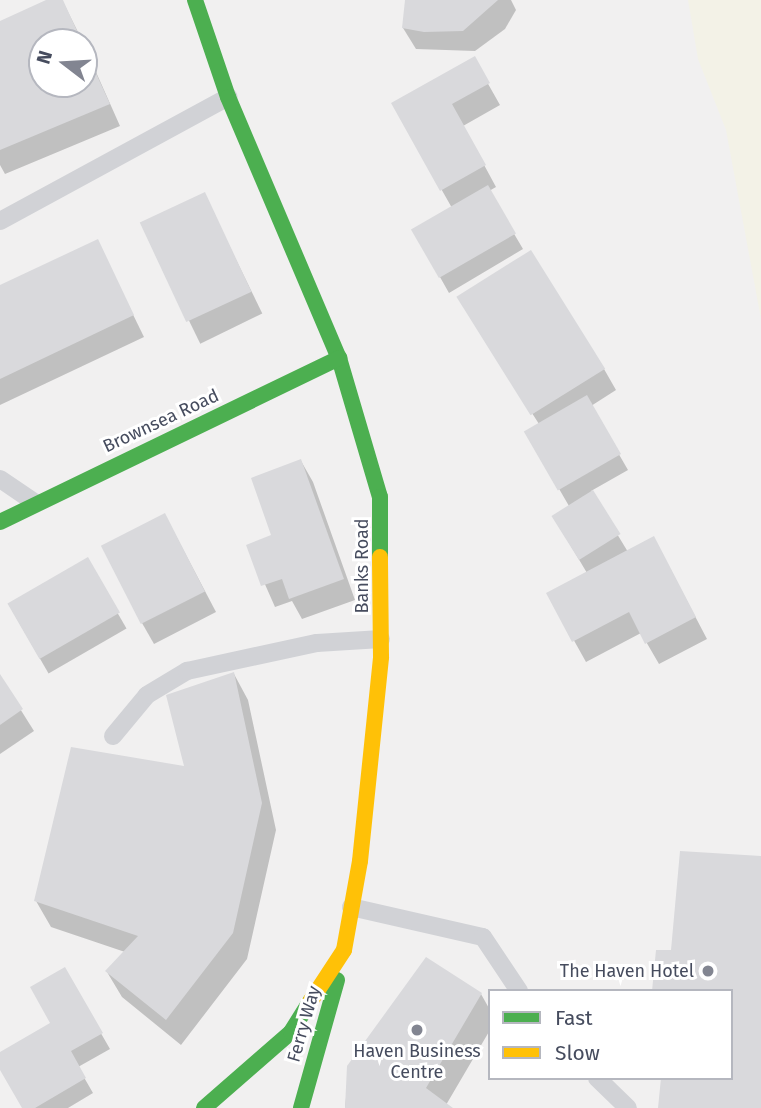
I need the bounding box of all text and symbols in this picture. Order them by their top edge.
north arrow [28,28,98,98]
text: N [32,48,57,67]
street label: Brownsea Road [100,385,222,457]
street label: Banks Road [351,518,373,614]
place label: The Haven Hotel [560,960,694,982]
marker: The Haven Hotel [700,963,716,979]
street label: Ferry Way [283,983,325,1065]
legend [488,989,733,1080]
text: Fast [555,1005,593,1031]
marker: Haven Business Centre [409,1022,425,1038]
text: Slow [555,1040,600,1066]
place label: Haven Business Centre [353,1041,481,1084]

